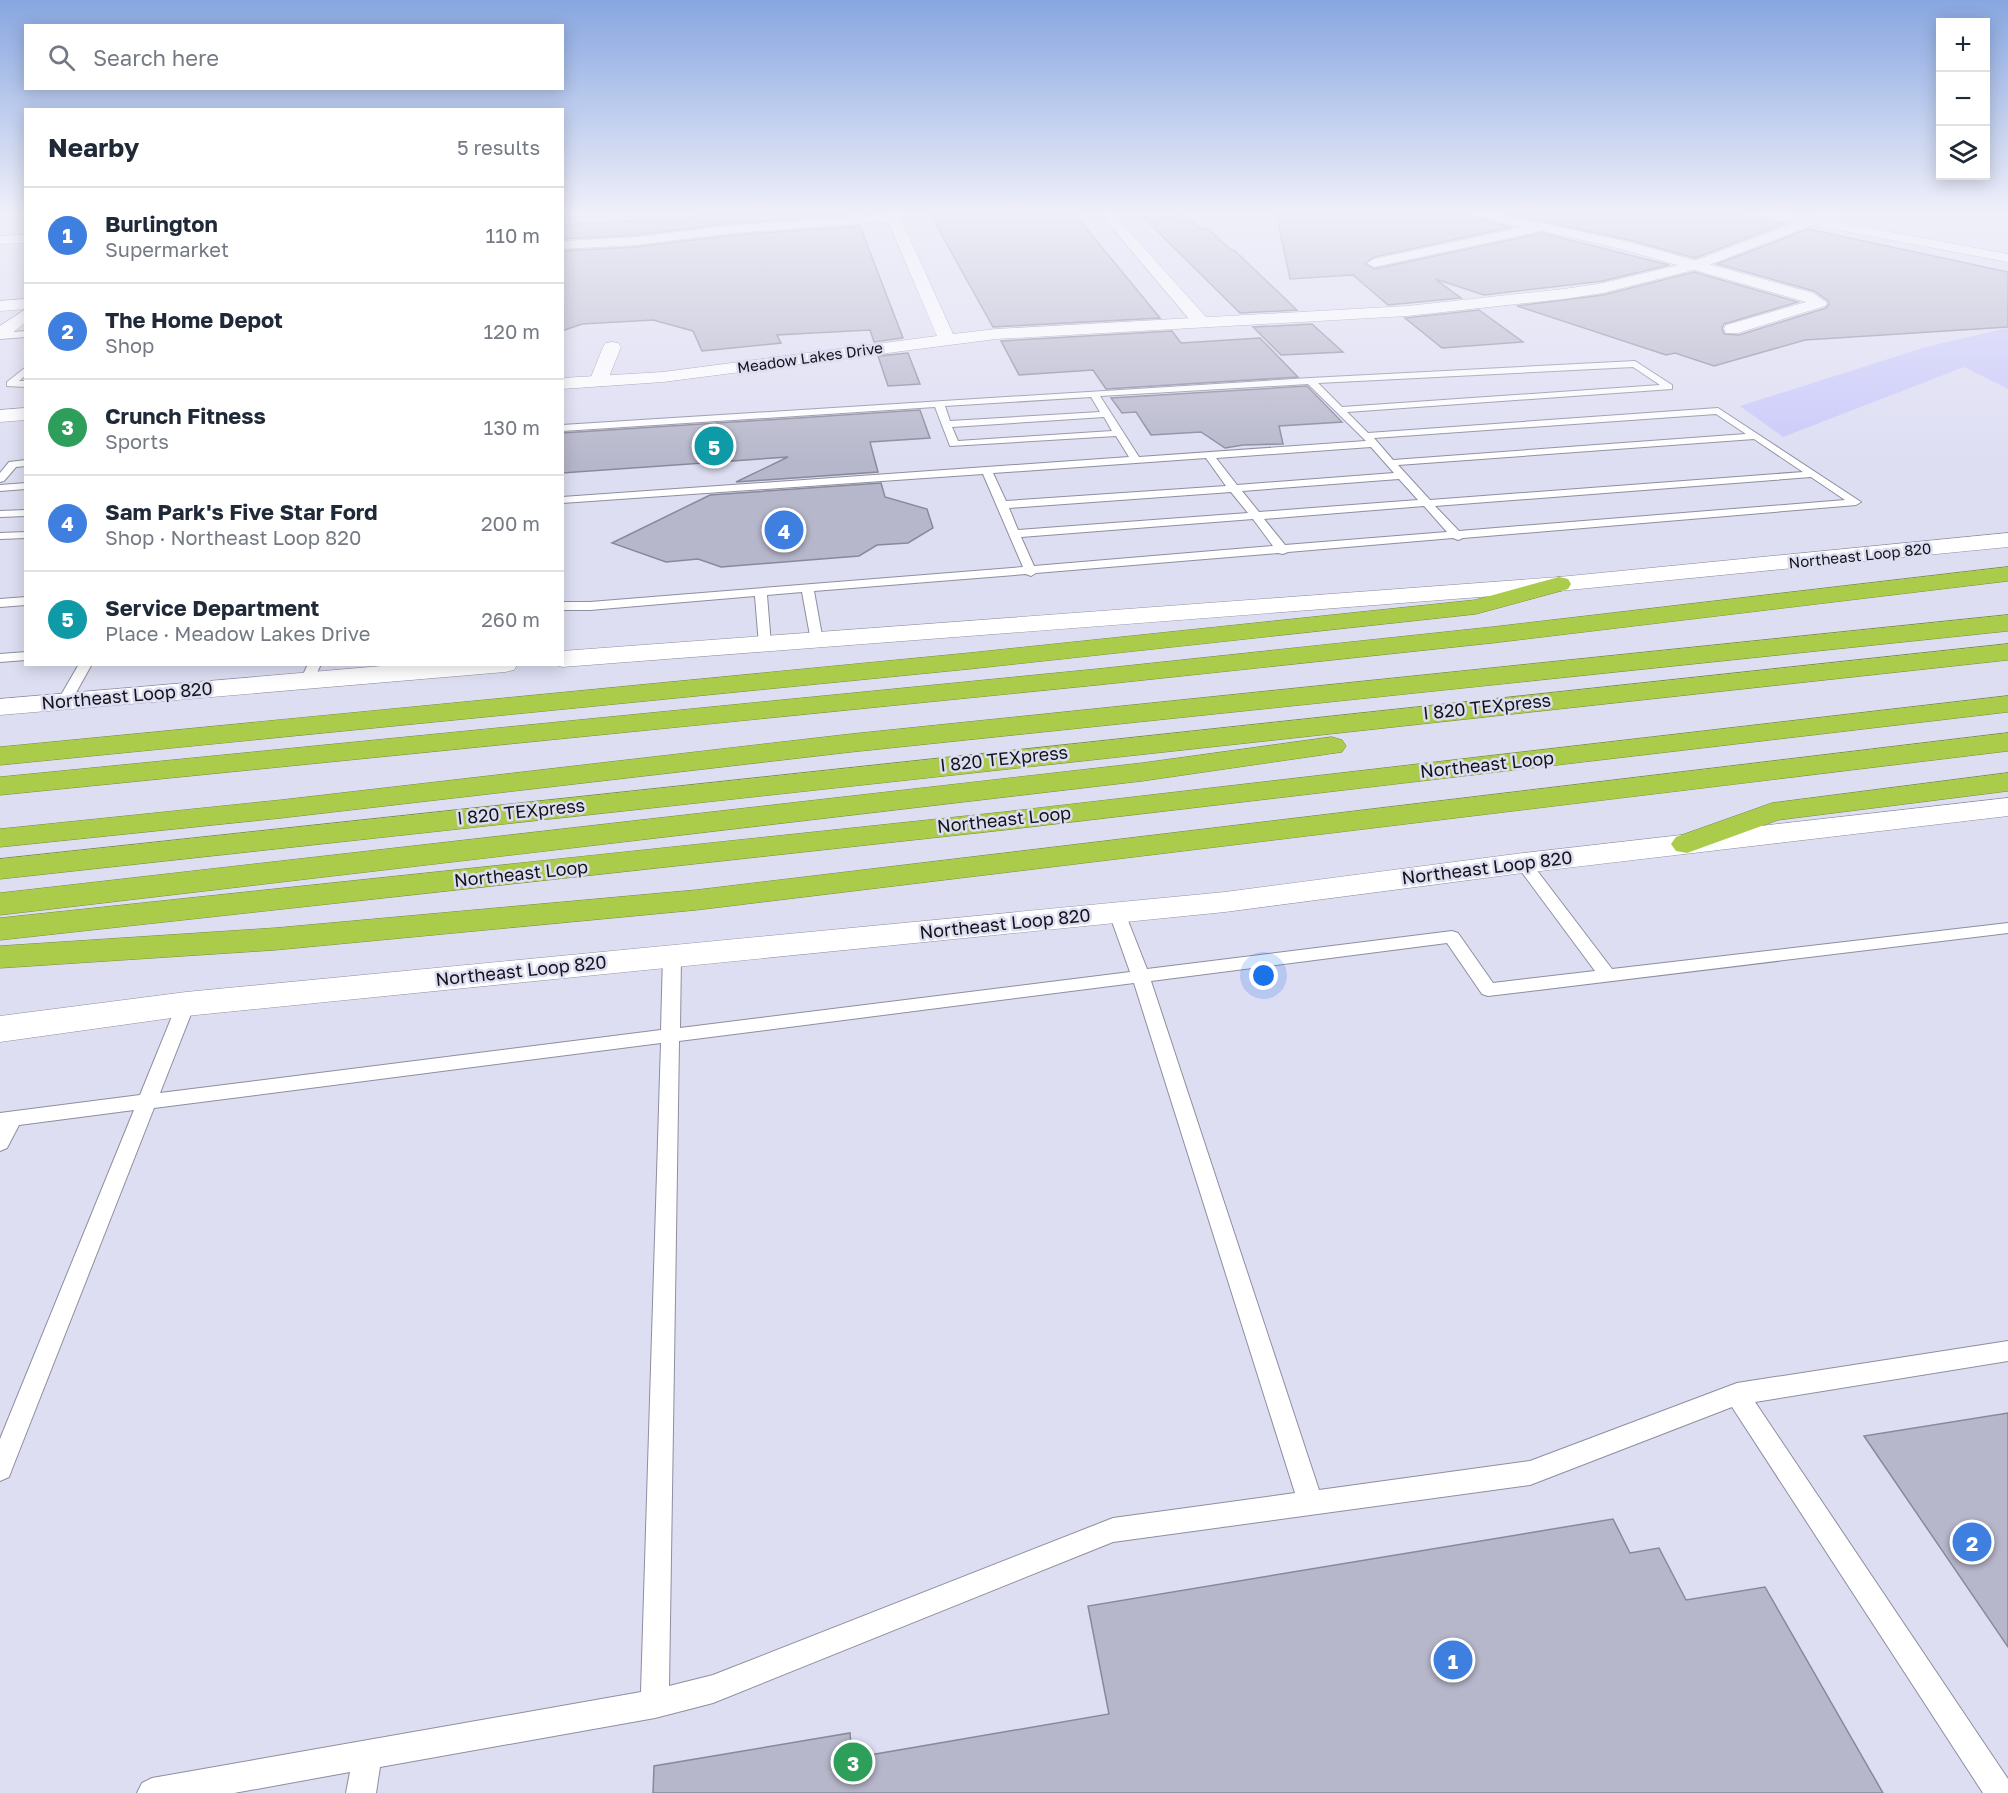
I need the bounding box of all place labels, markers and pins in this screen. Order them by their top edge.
pin: 5 [694,424,734,468]
pin: 4 [764,508,804,552]
pin: 2 [1952,1520,1992,1564]
pin: 1 [1434,1638,1472,1682]
pin: 3 [834,1740,872,1784]

